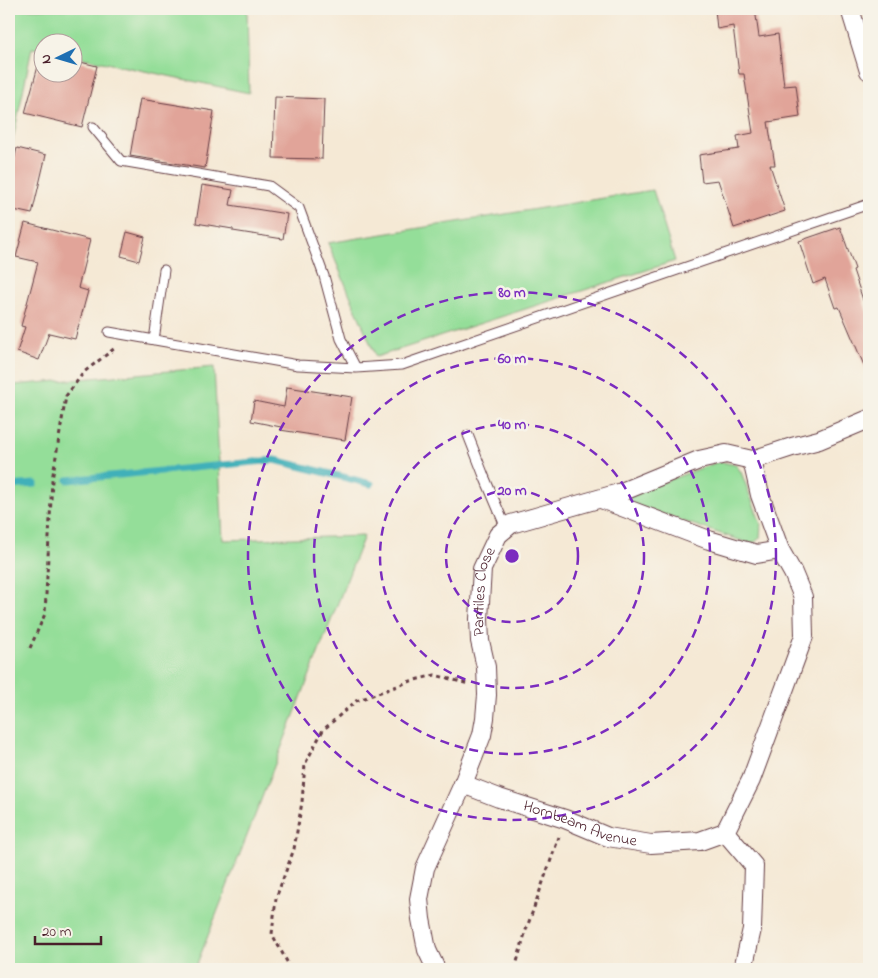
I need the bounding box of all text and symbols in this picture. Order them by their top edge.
north arrow [32,32,82,82]
text: N [36,53,57,65]
text: 80 m [497,282,526,304]
text: 60 m [497,348,527,370]
text: 40 m [497,414,526,436]
text: 20 m [496,480,527,502]
street label: Pantiles Close [467,542,503,637]
centre of rings [503,547,521,565]
street label: Hornbeam Avenue [520,794,639,854]
scale bar [35,913,101,945]
text: 20 m [42,921,72,943]

